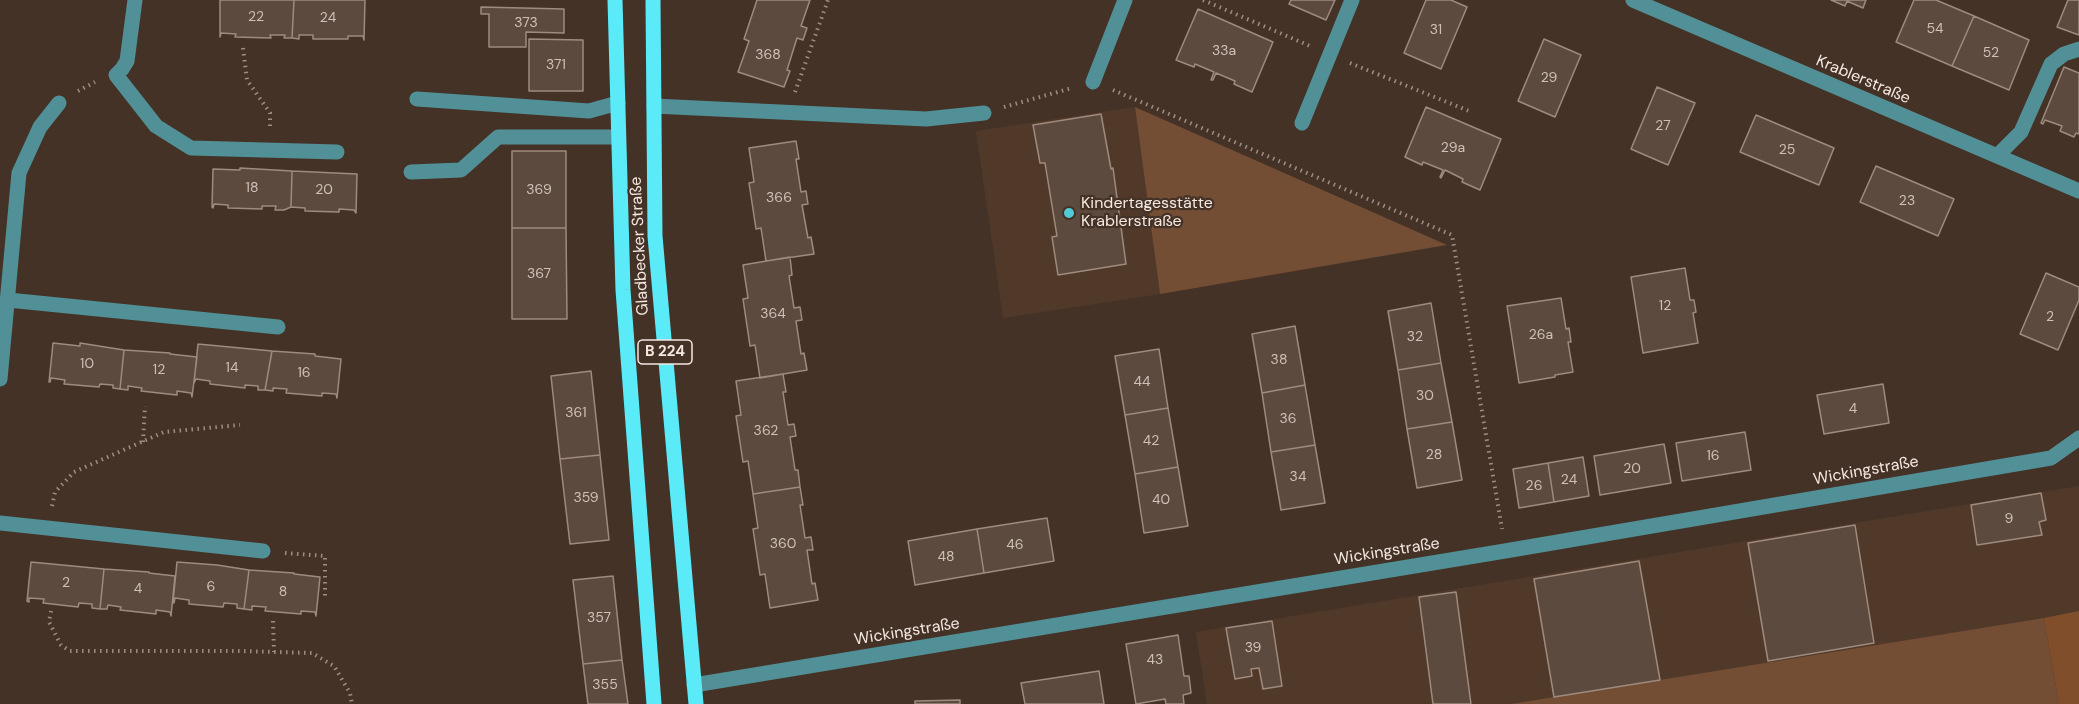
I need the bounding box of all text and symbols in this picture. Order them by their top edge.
house number: 22 [248,9,264,25]
house number: 24 [320,10,336,26]
house number: 373 [514,15,538,31]
house number: 54 [1926,21,1944,37]
house number: 31 [1430,22,1442,38]
house number: 33a [1212,43,1236,59]
house number: 52 [1983,45,1999,61]
house number: 368 [755,47,781,63]
street label: Krablerstraße [1813,52,1913,108]
house number: 371 [546,57,566,73]
house number: 29 [1541,70,1557,86]
house number: 27 [1655,118,1671,134]
house number: 29a [1441,140,1465,156]
house number: 25 [1779,142,1795,158]
street label: Gladbecker Straße [627,176,653,316]
house number: 18 [246,180,258,196]
house number: 20 [315,182,333,198]
house number: 369 [526,182,552,198]
house number: 366 [766,190,792,206]
house number: 23 [1899,193,1915,209]
place label: Kindertagesstätte Krablerstraße [1081,194,1213,232]
marker: Kindertagesstätte Krablerstraße [1062,206,1076,220]
house number: 367 [527,266,551,282]
house number: 12 [1659,298,1671,314]
house number: 364 [760,306,786,322]
house number: 2 [2046,309,2054,325]
house number: 26a [1529,327,1553,343]
house number: 32 [1407,329,1423,345]
road number: B 224 [638,340,692,364]
house number: 38 [1271,352,1287,368]
house number: 10 [80,356,94,372]
house number: 14 [226,360,238,376]
house number: 12 [153,362,165,378]
house number: 16 [297,365,311,381]
house number: 44 [1134,374,1150,390]
house number: 30 [1416,388,1434,404]
house number: 4 [1849,401,1857,417]
house number: 361 [565,405,587,421]
house number: 36 [1279,411,1297,427]
house number: 362 [754,423,778,439]
house number: 42 [1143,433,1159,449]
house number: 28 [1426,447,1442,463]
house number: 16 [1706,448,1720,464]
street label: Wickingstraße [1812,452,1920,490]
house number: 20 [1623,461,1641,477]
house number: 34 [1290,469,1306,485]
house number: 24 [1561,472,1577,488]
house number: 26 [1526,478,1542,494]
house number: 359 [573,490,599,506]
house number: 40 [1152,492,1170,508]
house number: 9 [2005,511,2013,527]
street label: Wickingstraße [1333,534,1441,570]
house number: 360 [770,536,796,552]
house number: 46 [1006,537,1024,553]
house number: 48 [937,549,955,565]
house number: 2 [62,575,70,591]
house number: 6 [207,579,215,595]
house number: 4 [134,581,142,597]
house number: 8 [279,584,287,600]
house number: 357 [587,610,611,626]
street label: Wickingstraße [853,614,961,650]
house number: 39 [1245,640,1261,656]
house number: 43 [1147,652,1163,668]
house number: 355 [592,677,618,693]

